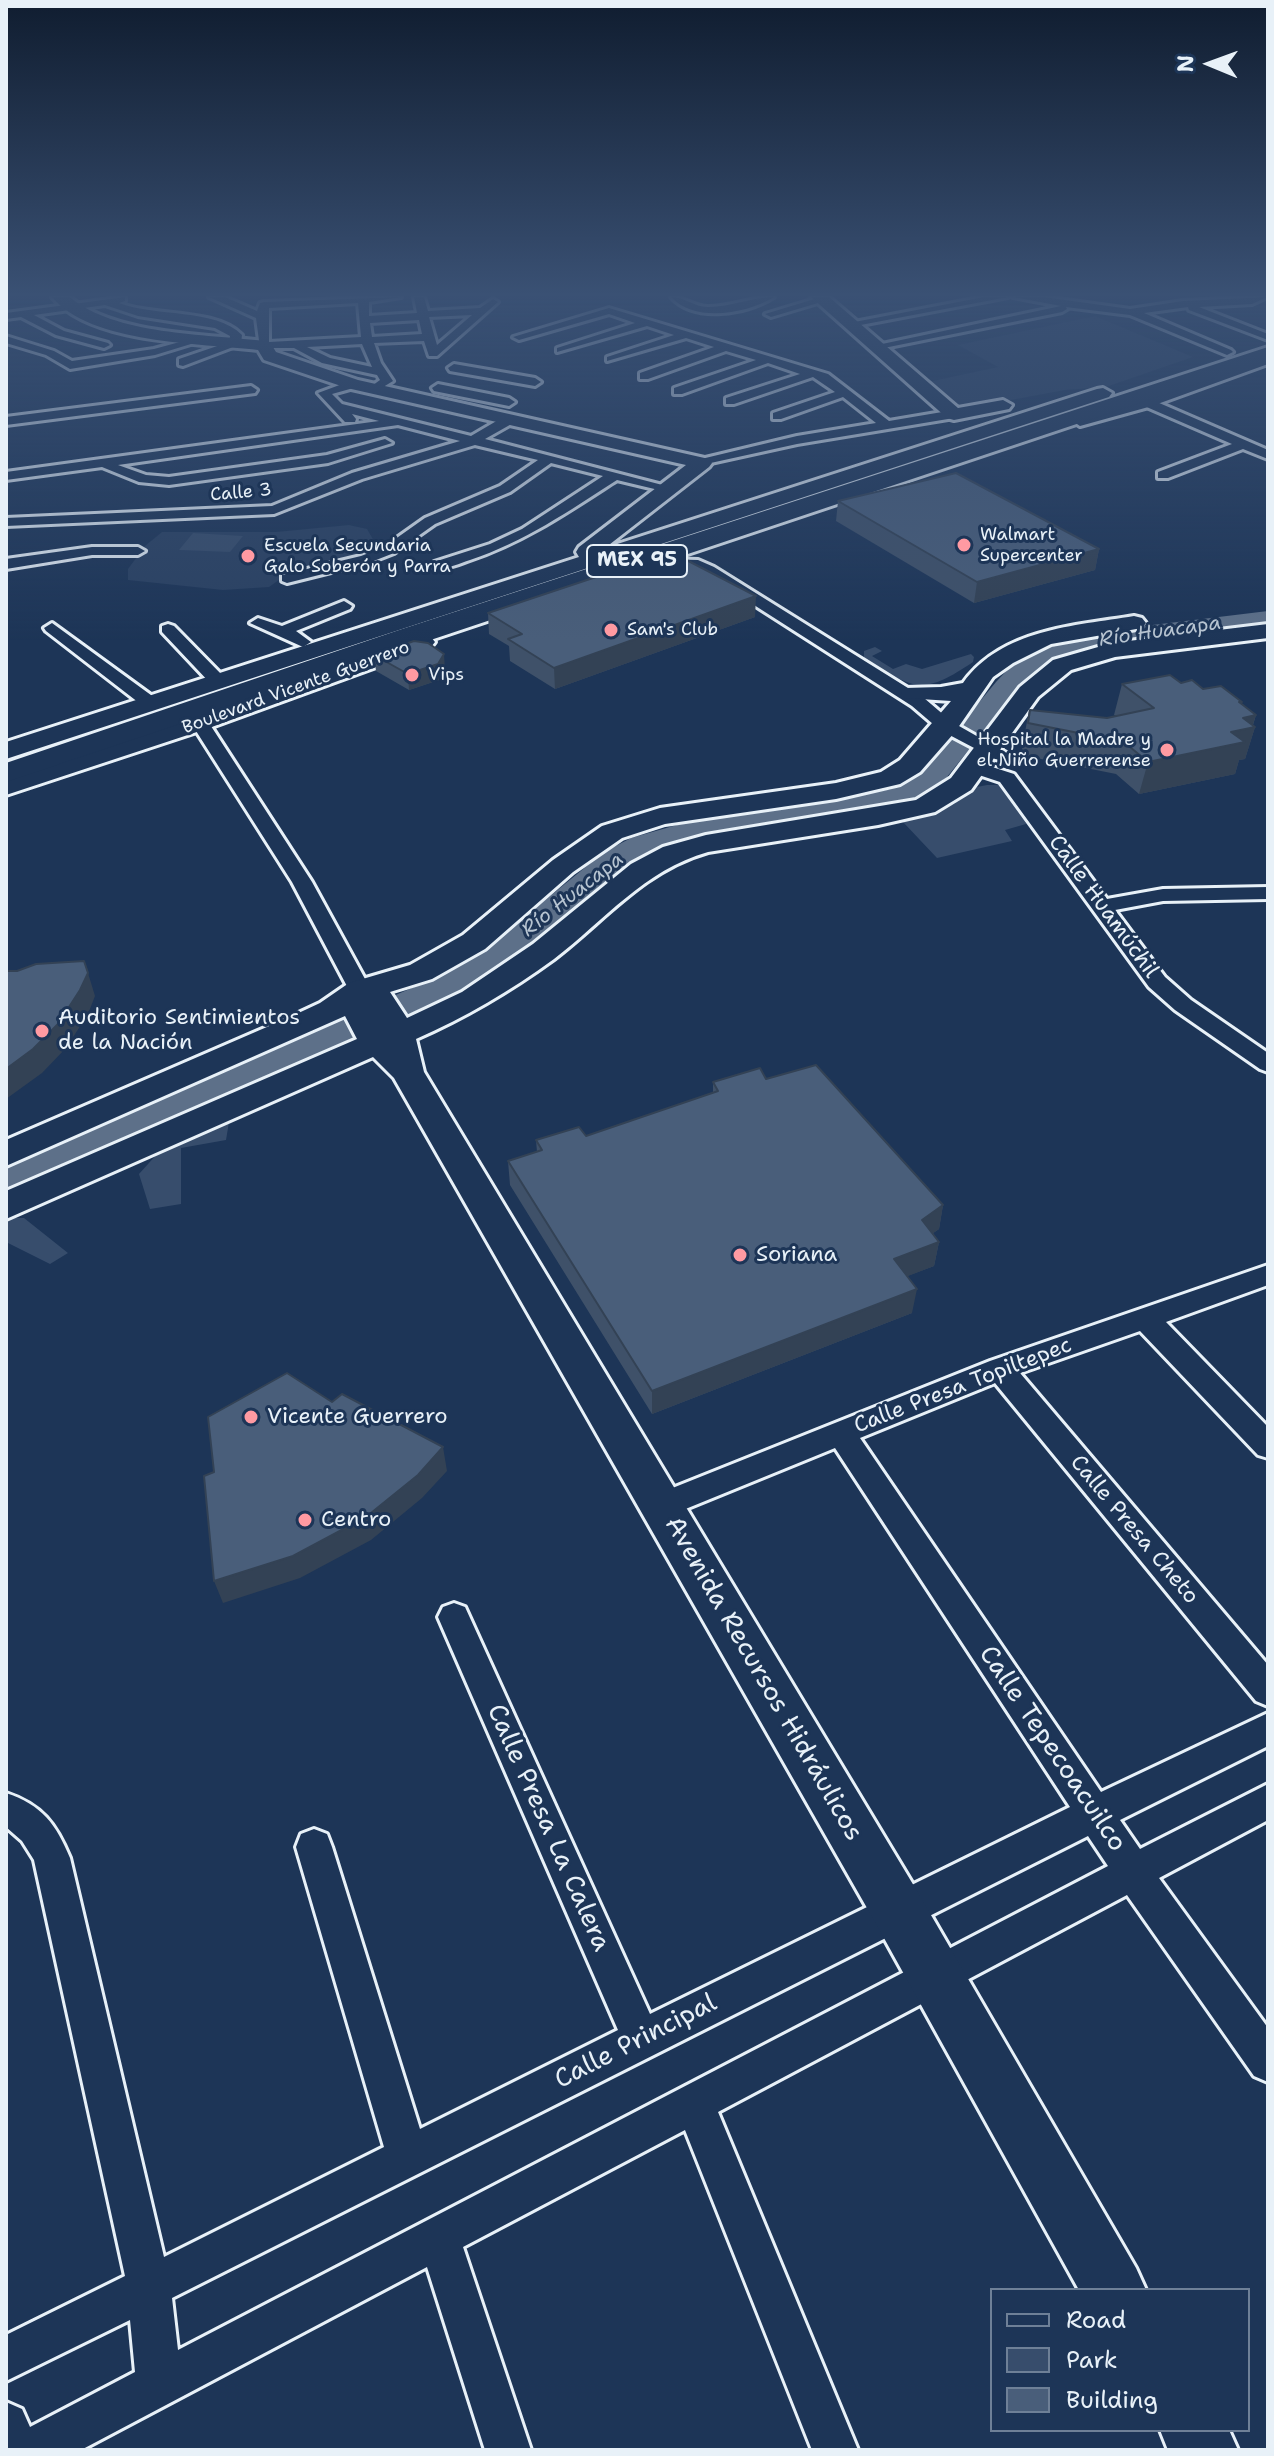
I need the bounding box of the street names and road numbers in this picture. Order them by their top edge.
street label: Calle 3 [209,480,273,506]
road number: MEX 95 [587,545,687,577]
street label: Boulevard Vicente Guerrero [179,637,413,739]
street label: Calle Huamúchil [1042,830,1164,984]
street label: Calle Presa Topiltepec [850,1332,1076,1440]
street label: Calle Presa Cheto [1064,1450,1204,1610]
street label: Avenida Recursos Hidráulicos [657,1511,869,1847]
street label: Calle Tepecoacuilco [972,1640,1132,1858]
street label: Calle Presa La Calera [479,1700,617,1956]
street label: Calle Principal [550,1988,722,2096]

